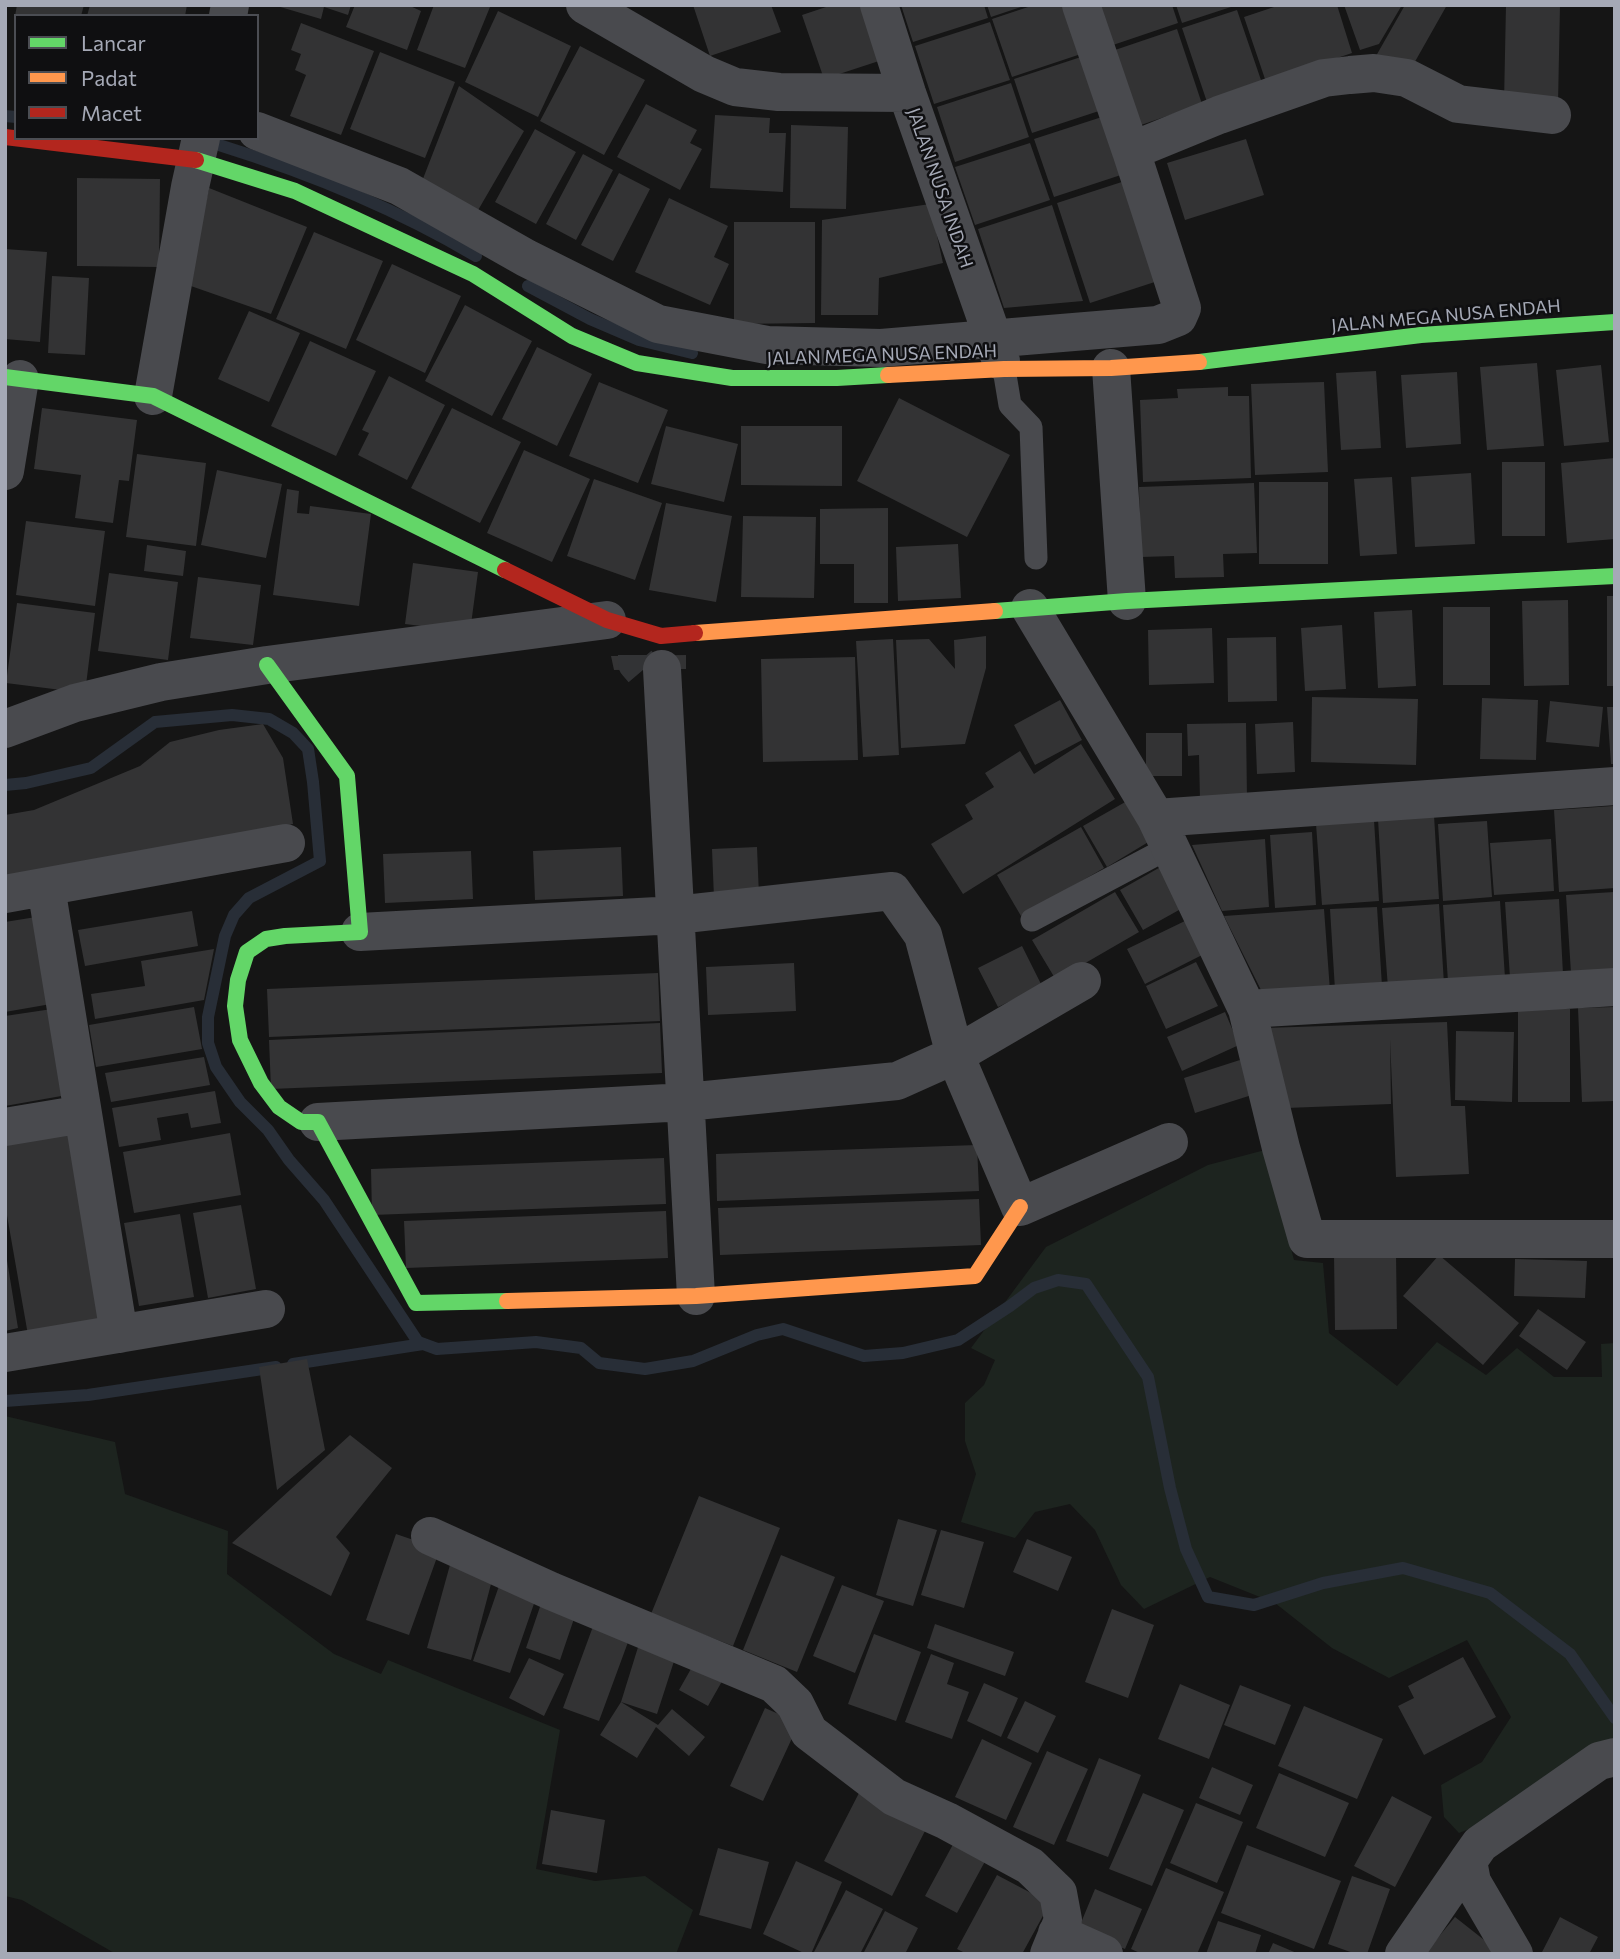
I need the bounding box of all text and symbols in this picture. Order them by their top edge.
legend [14,14,259,140]
text: Lancar [81,30,146,55]
text: Padat [81,65,137,90]
text: Macet [81,100,142,125]
street label: JALAN NUSA INDAH [902,105,978,271]
street label: JALAN MEGA NUSA ENDAH [1330,295,1562,337]
street label: JALAN MEGA NUSA ENDAH [766,340,998,370]

